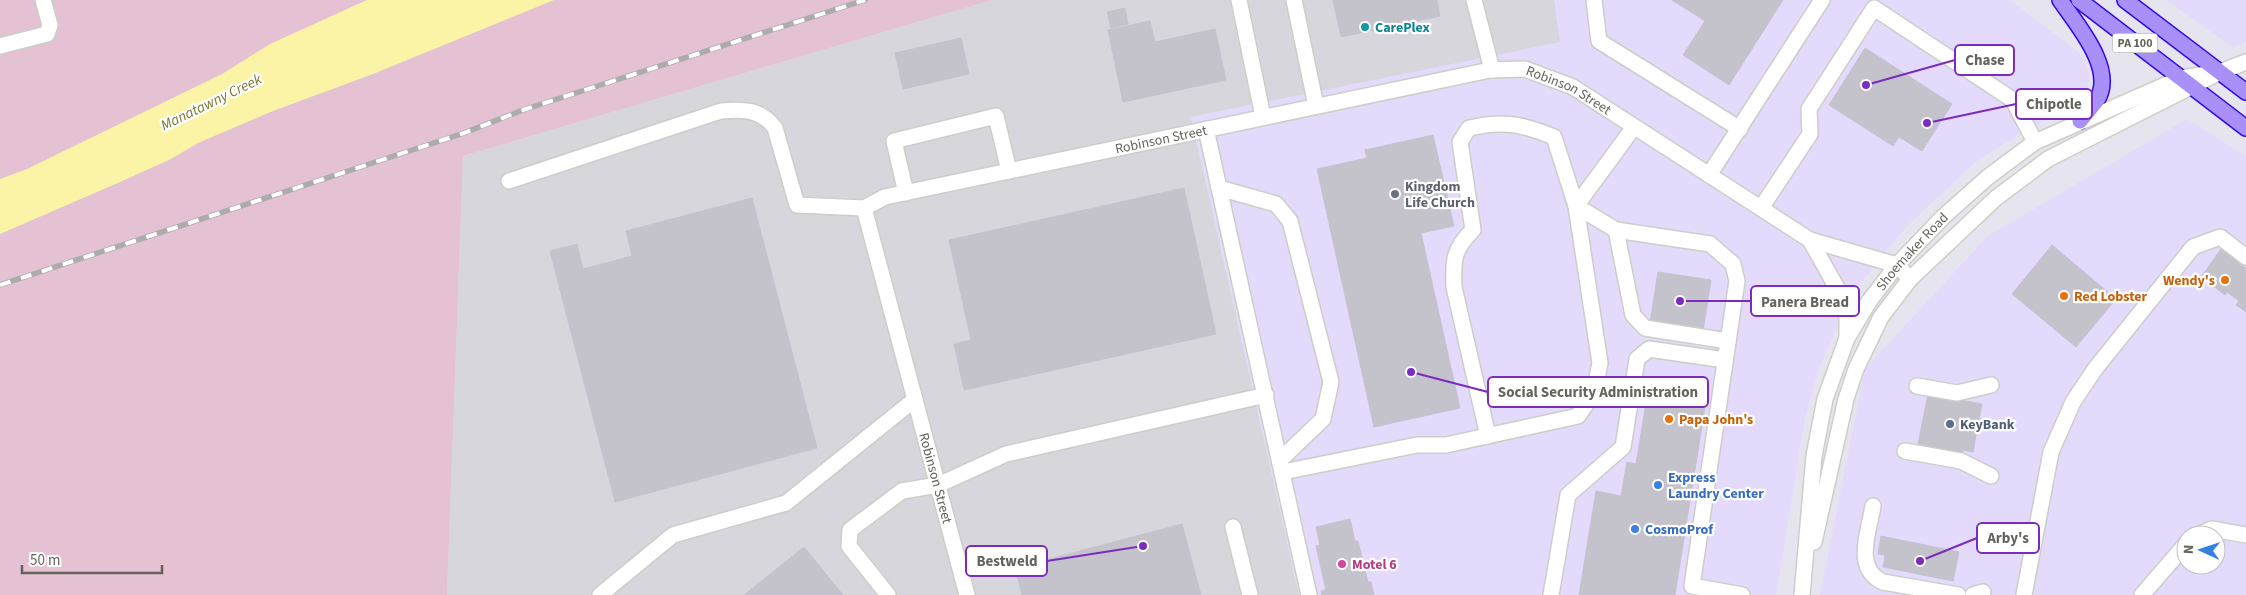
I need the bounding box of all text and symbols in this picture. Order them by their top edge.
place label: CarePlex [1375,18,1430,38]
marker: CarePlex [1359,21,1371,33]
road number: PA 100 [2112,34,2158,52]
callout: Chase [1955,45,2014,75]
text: Chase [1965,50,2005,71]
street label: Robinson Street [1523,61,1615,120]
water label: Manatawny Creek [157,68,266,136]
callout: Chipotle [2016,89,2092,119]
text: Chipotle [2026,94,2082,115]
street label: Robinson Street [1113,121,1209,159]
place label: Kingdom Life Church [1405,177,1475,213]
marker: Kingdom Life Church [1389,188,1401,200]
street label: Shoemaker Road [1872,208,1953,295]
place label: Wendy's [2163,271,2215,291]
marker: Wendy's [2219,274,2231,286]
callout: Panera Bread [1751,286,1859,316]
place label: Red Lobster [2074,287,2148,307]
marker: Red Lobster [2058,290,2070,302]
text: Panera Bread [1761,292,1849,313]
callout: Social Security Administration [1488,377,1708,407]
text: Social Security Administration [1498,382,1698,403]
place label: Papa John's [1679,410,1753,430]
marker: Papa John's [1663,413,1675,425]
place label: KeyBank [1960,415,2015,435]
marker: KeyBank [1944,418,1956,430]
street label: Robinson Street [913,431,957,526]
place label: Express Laundry Center [1668,468,1764,504]
marker: Express Laundry Center [1652,479,1664,491]
place label: CosmoProf [1645,520,1714,540]
marker: CosmoProf [1629,523,1641,535]
callout: Arby's [1977,523,2039,553]
north arrow [2176,525,2226,575]
text: Arby's [1986,528,2029,549]
scale bar [22,542,162,574]
text: N [2179,544,2199,555]
callout: Bestweld [966,546,1047,576]
text: 50 m [30,550,60,571]
text: Bestweld [976,551,1038,572]
place label: Motel 6 [1352,555,1397,575]
marker: Motel 6 [1336,558,1348,570]

